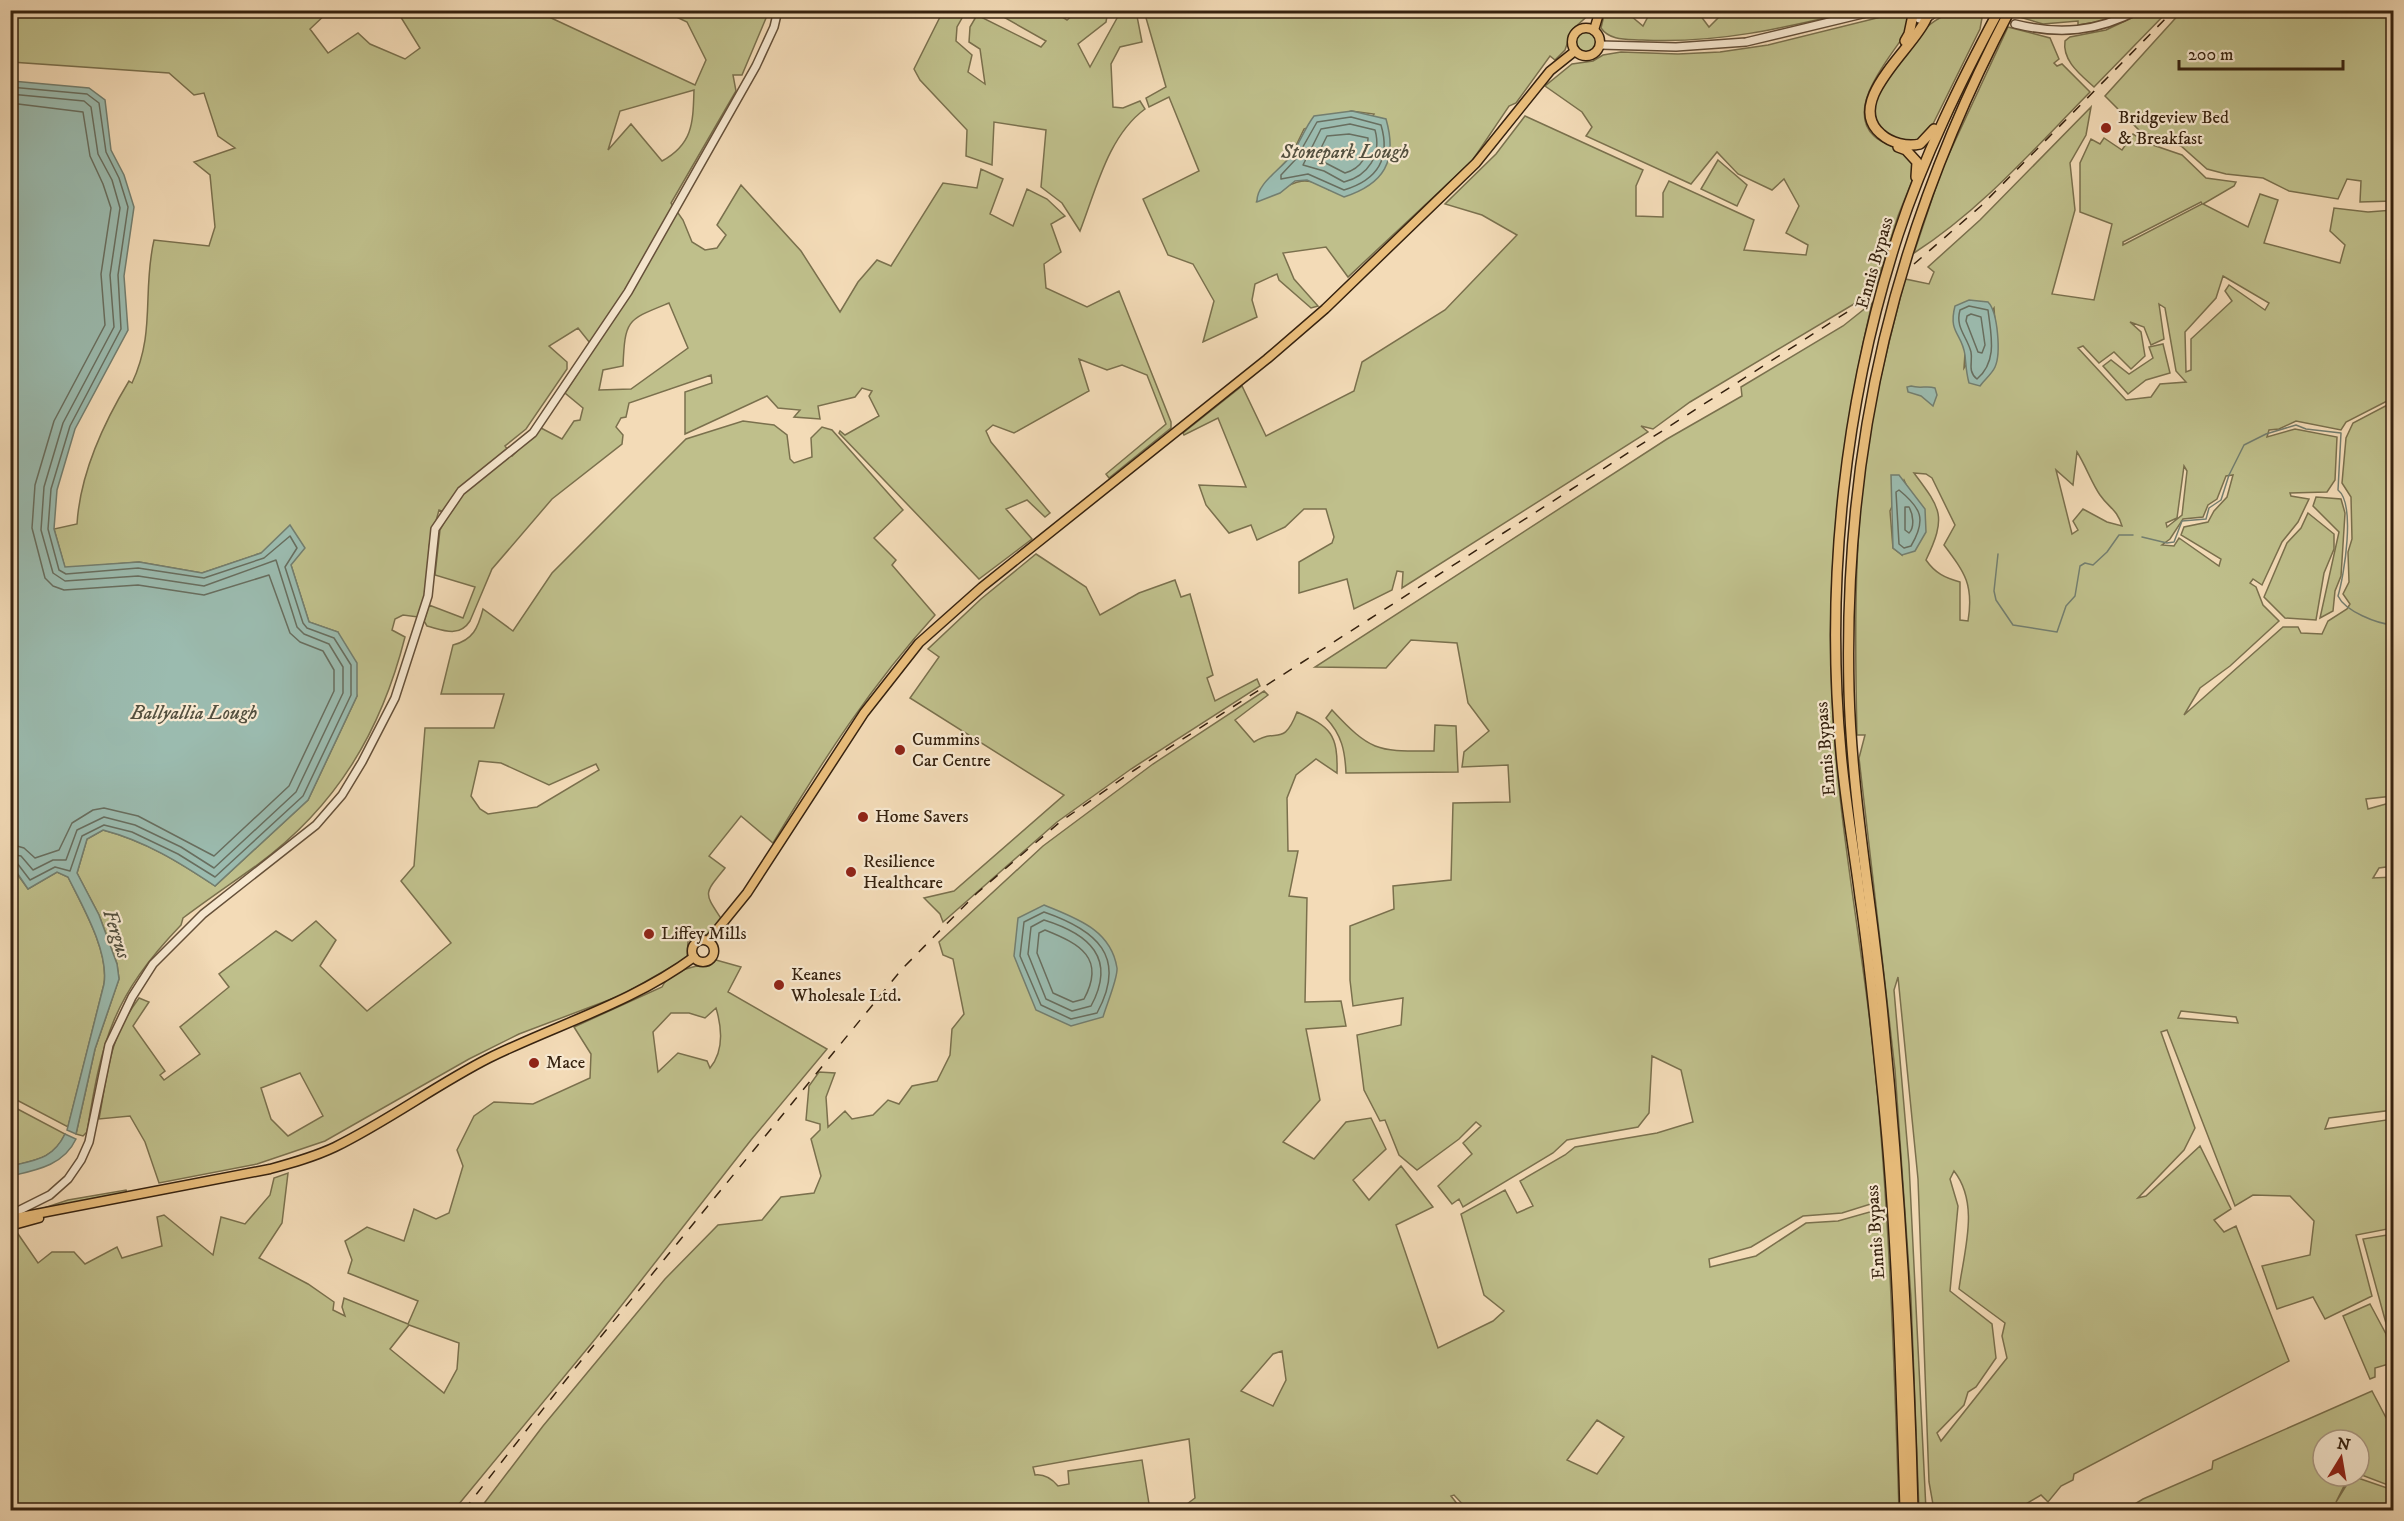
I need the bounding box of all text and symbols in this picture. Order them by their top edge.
scale bar [2179,33,2342,71]
text: 200 m [2188,44,2234,66]
place label: Bridgeview Bed & Breakfast [2118,107,2229,150]
marker: Bridgeview Bed & Breakfast [2099,121,2113,135]
water label: Stonepark Lough [1280,140,1409,165]
street label: Ennis Bypass [1851,214,1899,312]
water label: Ballyallia Lough [130,701,257,726]
street label: Ennis Bypass [1811,701,1841,797]
place label: Cummins Car Centre [912,729,991,772]
marker: Cummins Car Centre [893,743,907,757]
place label: Home Savers [875,806,968,828]
marker: Home Savers [856,810,870,824]
place label: Resilience Healthcare [863,851,943,894]
marker: Resilience Healthcare [844,865,858,879]
water label: Fergus [96,906,136,963]
place label: Liffey Mills [661,923,746,945]
marker: Liffey Mills [642,927,656,941]
place label: Keanes Wholesale Ltd. [790,964,901,1007]
marker: Keanes Wholesale Ltd. [772,978,786,992]
place label: Mace [546,1052,585,1074]
marker: Mace [527,1056,541,1070]
street label: Ennis Bypass [1862,1184,1890,1280]
north arrow [2311,1428,2371,1488]
text: N [2335,1433,2352,1455]

